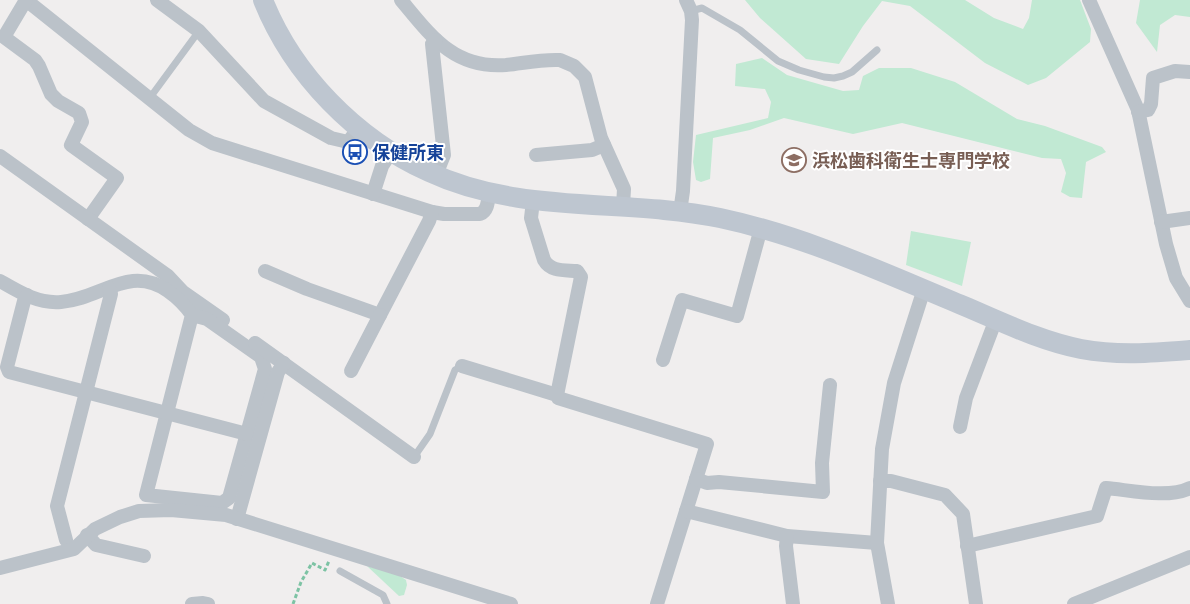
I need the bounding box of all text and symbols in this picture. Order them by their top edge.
bus stop icon: 保健所東 [342,139,368,165]
place label: 保健所東 [372,142,444,163]
school or university icon: 浜松歯科衛生士専門学校 [781,147,807,173]
place label: 浜松歯科衛生士専門学校 [812,150,1010,171]

